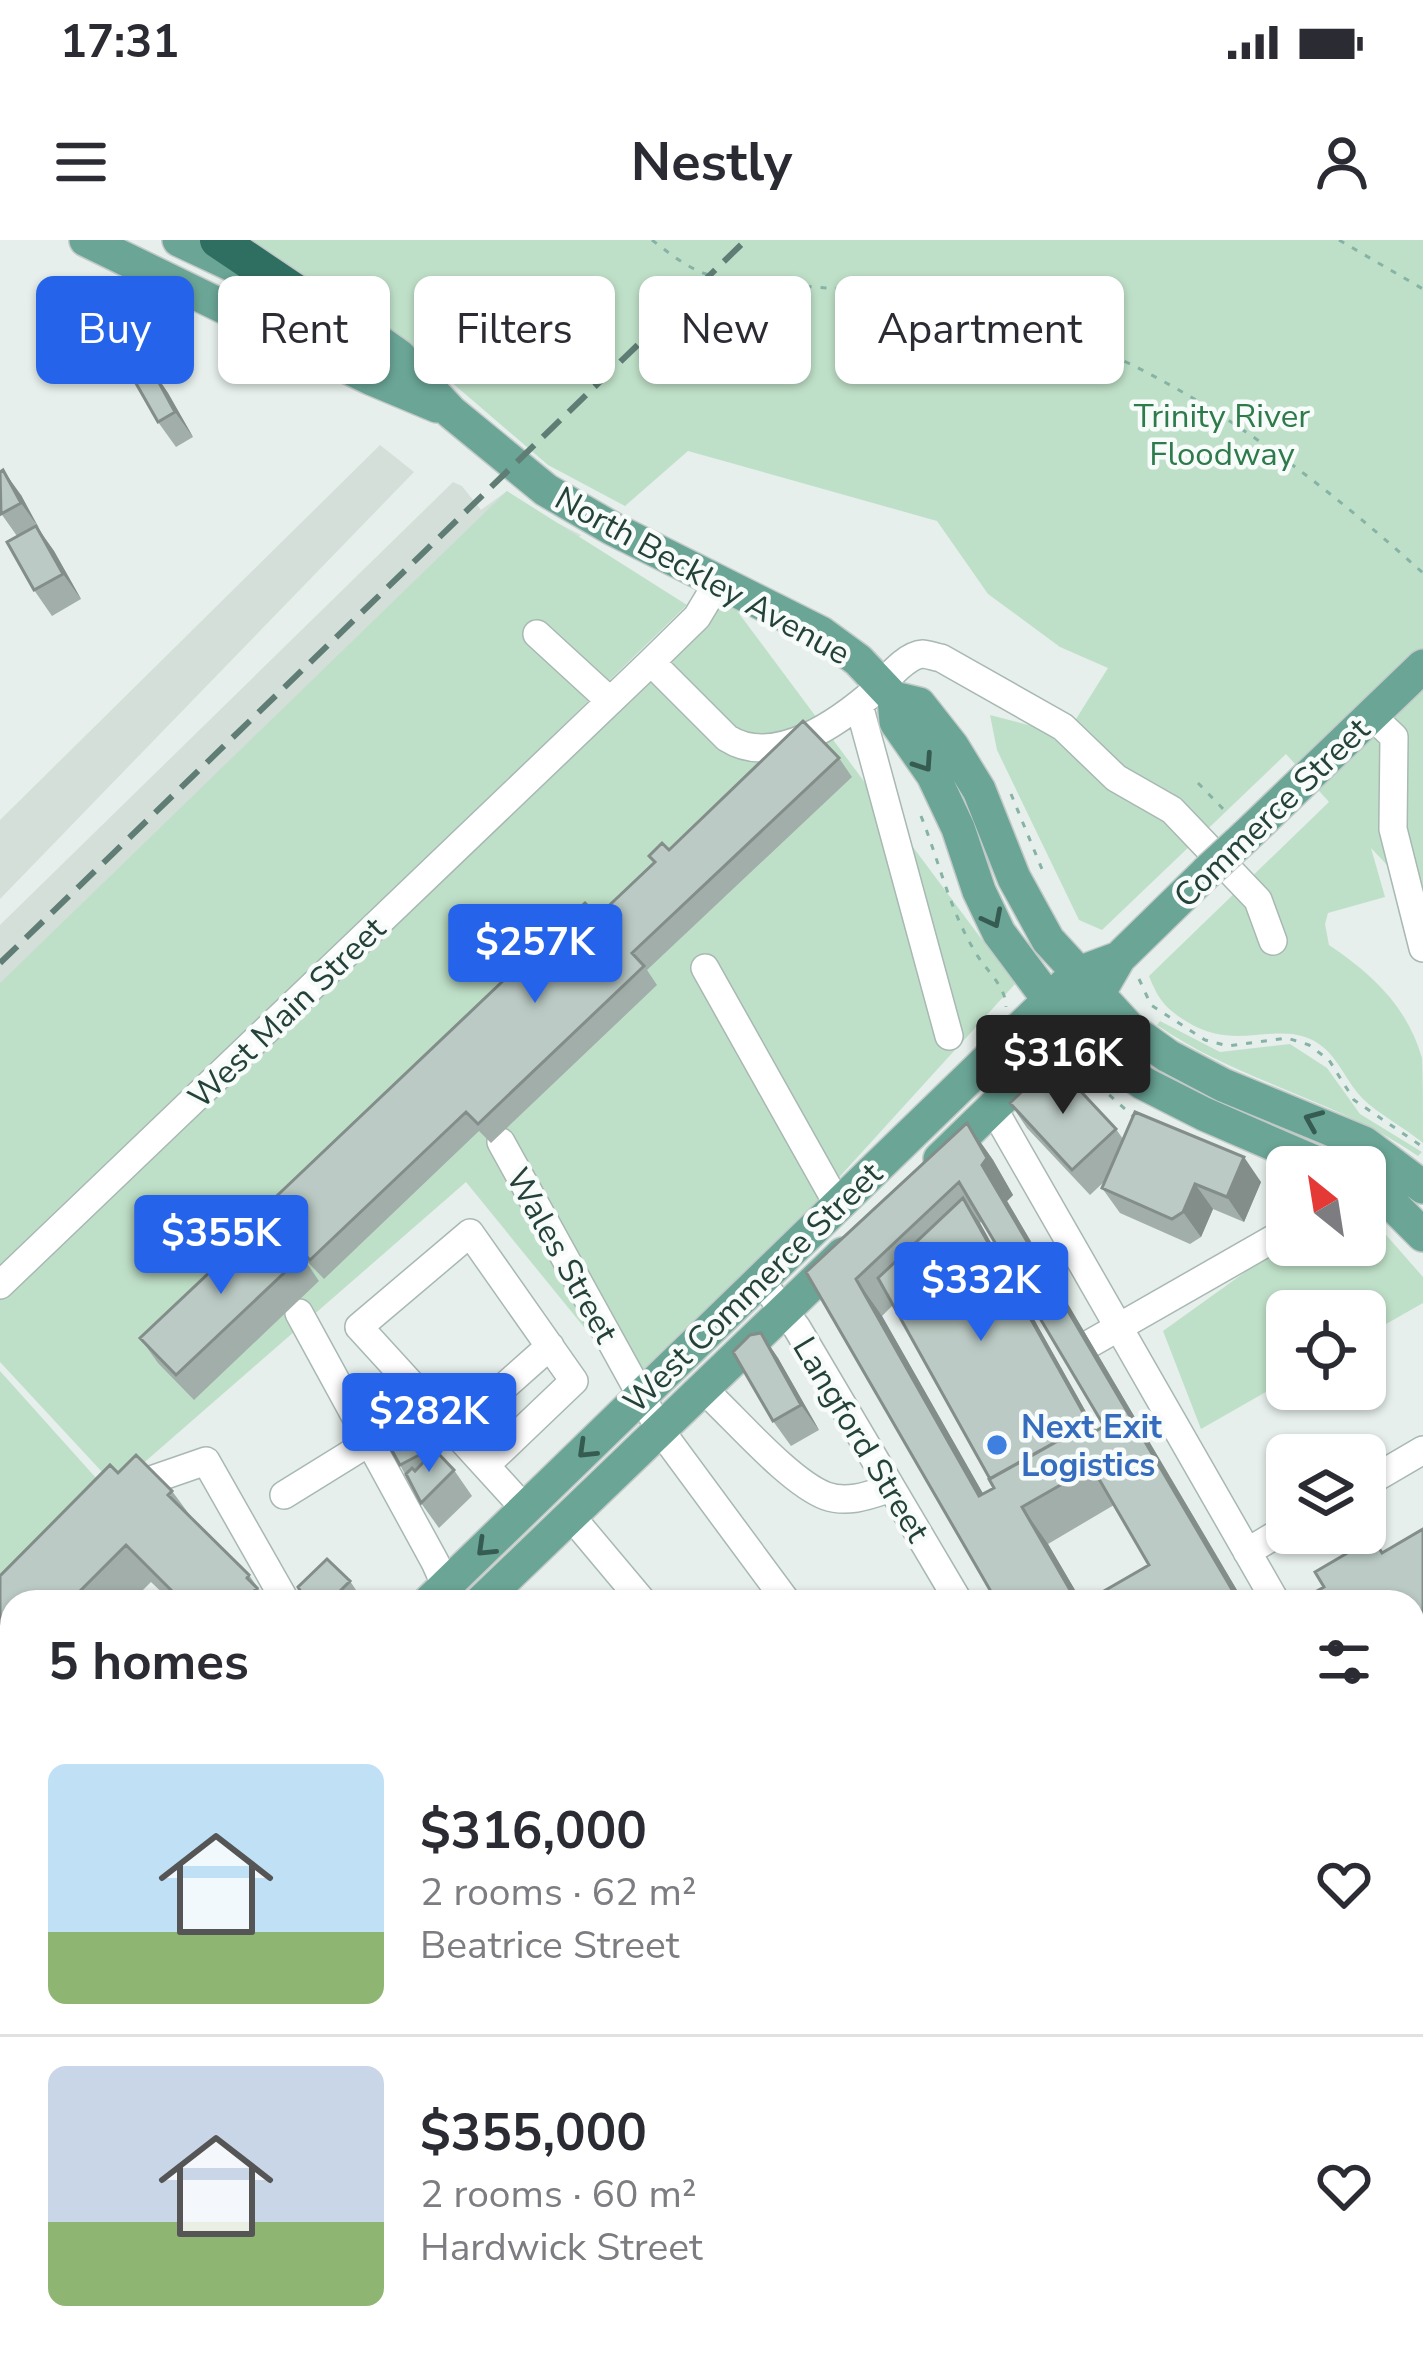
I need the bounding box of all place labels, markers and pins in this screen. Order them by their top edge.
pin: $257K [451,904,619,1006]
pin: $316K [979,1015,1147,1117]
pin: $355K [137,1195,305,1297]
pin: $332K [897,1242,1065,1344]
pin: $282K [345,1373,513,1475]
place label: Next Exit Logistics [1021,1405,1162,1488]
marker: Next Exit Logistics [984,1432,1010,1458]

